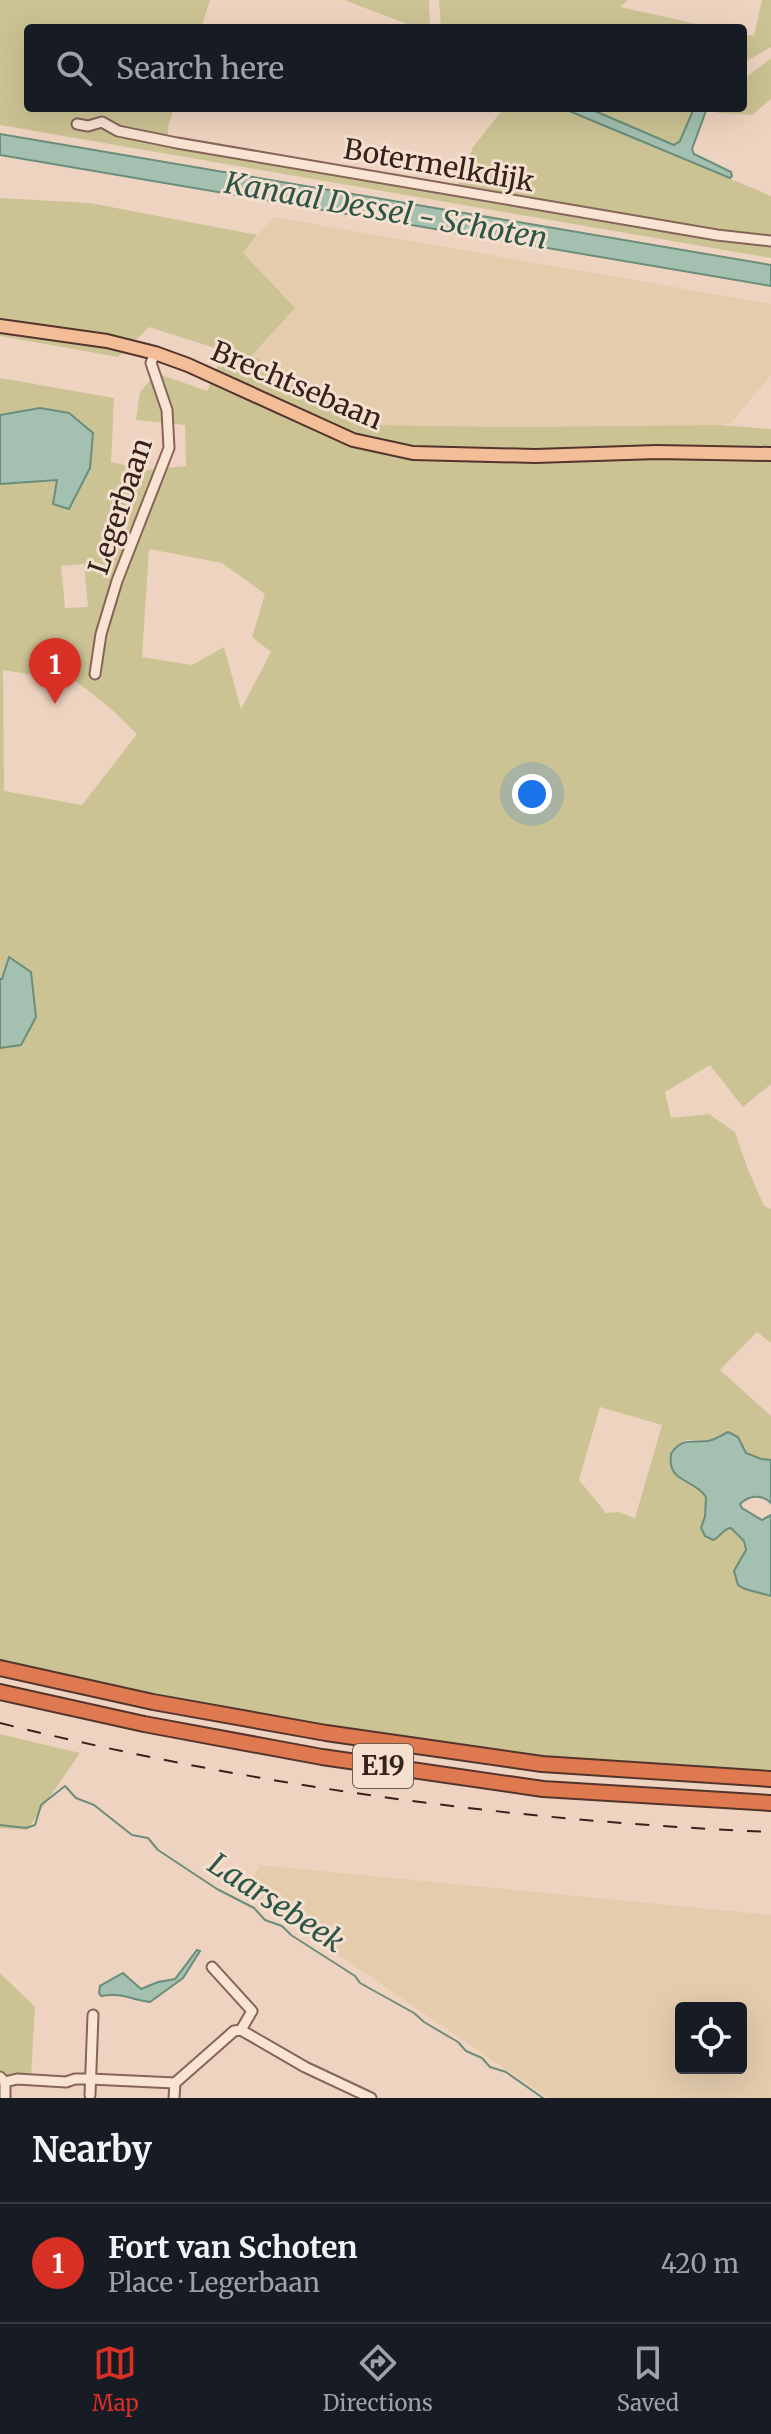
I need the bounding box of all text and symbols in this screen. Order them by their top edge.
search box [24,24,747,112]
icon: search [52,46,96,90]
text: Search here [116,49,284,87]
street label: Botermelkdijk [341,131,537,200]
water label: Kanaal Dessel - Schoten [221,163,550,257]
street label: Brechtsebaan [206,333,388,437]
street label: Legerbaan [80,433,160,579]
pin: 1 [29,638,81,704]
your location [512,774,552,814]
road number: E19 [353,1744,413,1788]
water label: Laarsebeek [201,1844,352,1961]
map controls [675,2002,747,2074]
button: locate [675,2002,747,2074]
text: Nearby [32,2129,152,2171]
text: Fort van Schoten [108,2228,358,2266]
text: 1 [52,2247,64,2280]
text: 420 m [661,2247,739,2280]
text: Place · Legerbaan [108,2266,320,2299]
tab: Map [92,2341,139,2417]
tab: Directions [323,2341,433,2417]
tab: Saved [617,2341,679,2417]

